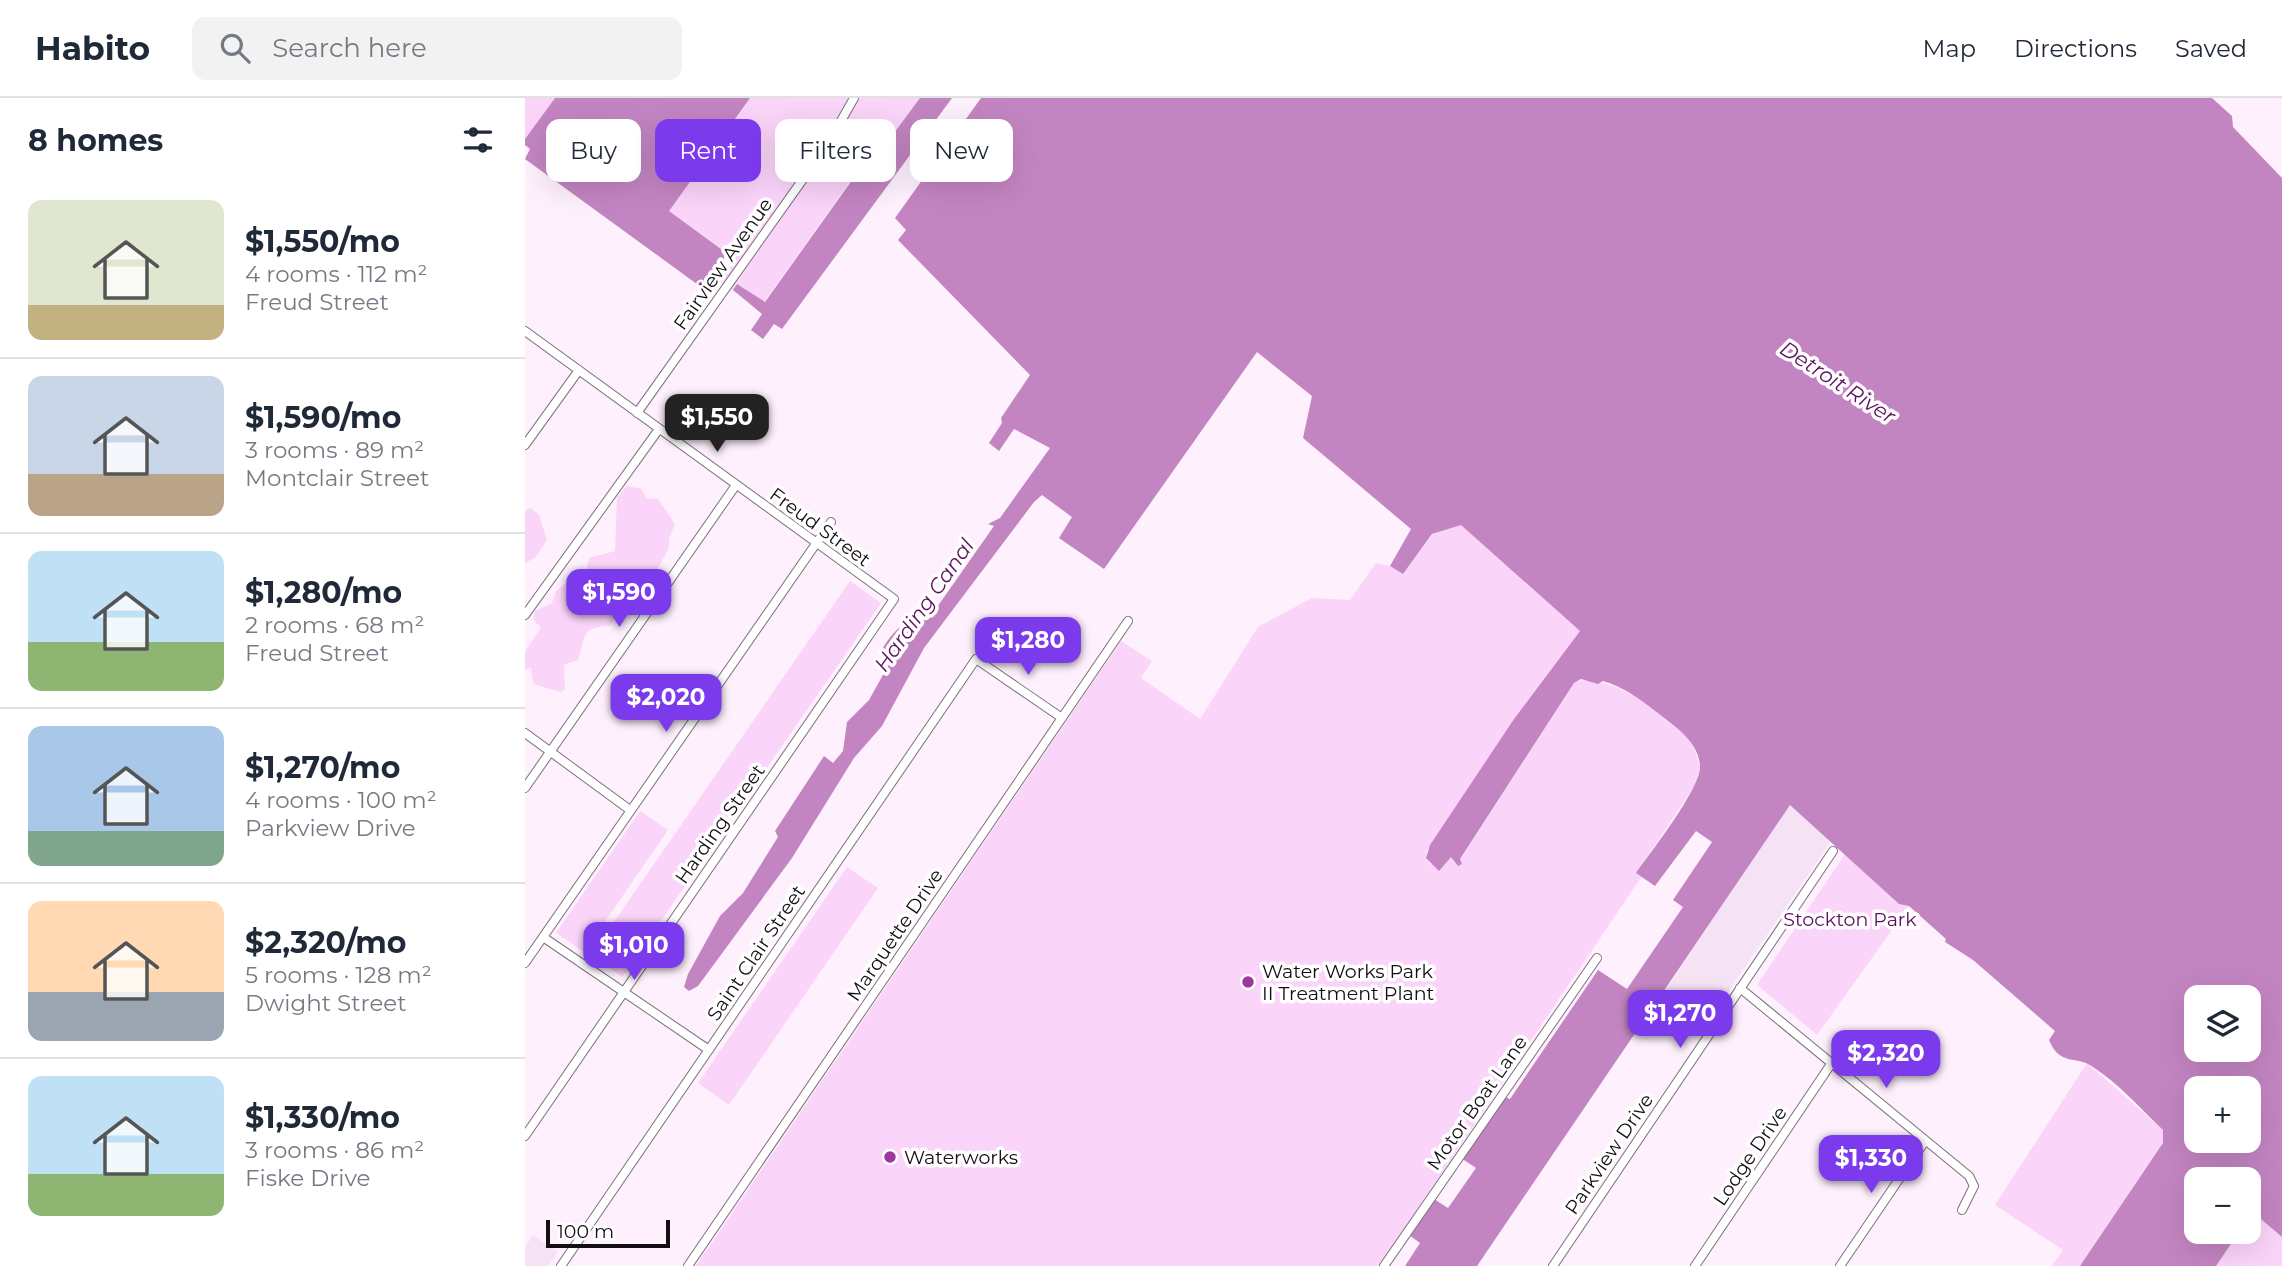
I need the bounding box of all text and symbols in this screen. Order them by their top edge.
search box [192,17,682,80]
text: Habito [35,28,150,68]
icon: search [216,29,254,67]
text: Search here [272,32,427,64]
text: Map [1923,34,1976,63]
text: Directions [2014,34,2137,63]
text: Saved [2175,34,2247,63]
chip: Buy [546,119,641,182]
chip: Rent [655,119,761,182]
chip: Filters [775,119,896,182]
chip: New [910,119,1013,182]
icon: filters [459,121,497,159]
text: 8 homes [28,122,163,159]
street label: Fairview Avenue [669,194,777,334]
text: $1,550/mo [245,223,400,260]
icon: home [84,228,168,312]
text: 4 rooms · 112 m² [245,260,427,288]
text: Freud Street [245,288,389,316]
water label: Detroit River [1776,335,1901,429]
pin: $1,550 [660,394,774,454]
text: $1,590/mo [245,399,401,436]
text: $1,550 [681,403,753,431]
icon: home [84,404,168,488]
text: 3 rooms · 89 m² [245,436,424,464]
text: Montclair Street [245,464,429,492]
street label: Freud Street [765,483,875,571]
water label: Harding Canal [869,534,979,676]
pin: $1,590 [562,570,676,629]
text: $1,280/mo [245,574,402,611]
text: $1,590 [582,578,656,606]
icon: home [84,579,168,663]
text: 2 rooms · 68 m² [245,611,424,639]
pin: $1,280 [971,618,1085,677]
text: $1,280 [991,626,1065,654]
text: Freud Street [245,639,389,667]
pin: $2,020 [609,674,723,734]
text: $2,020 [627,683,705,711]
text: $1,270/mo [245,749,400,786]
icon: home [84,754,168,838]
street label: Harding Street [670,760,770,888]
text: 4 rooms · 100 m² [245,786,437,814]
text: Parkview Drive [245,814,416,842]
street label: Marquette Drive [842,864,948,1006]
street label: Saint Clair Street [702,881,810,1025]
park label: Stockton Park [1783,908,1917,931]
pin: $1,010 [577,922,691,982]
text: $2,320/mo [245,924,406,961]
icon: home [84,929,168,1013]
text: $1,010 [599,931,669,959]
place label: Water Works Park II Treatment Plant [1262,960,1435,1005]
text: 5 rooms · 128 m² [245,961,432,989]
marker: Water Works Park II Treatment Plant [1240,974,1256,990]
map controls [2184,985,2261,1244]
button: layers [2184,985,2261,1062]
text: Dwight Street [245,989,407,1017]
pin: $1,270 [1623,990,1737,1050]
text: $1,270 [1644,999,1716,1027]
pin: $2,320 [1829,1030,1943,1090]
street label: Motor Boat Lane [1422,1031,1532,1175]
text: $2,320 [1847,1039,1925,1067]
button: + [2184,1076,2261,1153]
street label: Parkview Drive [1560,1089,1658,1219]
text: $1,330/mo [245,1099,400,1136]
street label: Lodge Drive [1708,1102,1792,1210]
icon: home [84,1104,168,1188]
text: 3 rooms · 86 m² [245,1136,424,1164]
pin: $1,330 [1814,1136,1928,1195]
text: $1,330 [1835,1144,1907,1172]
place label: Waterworks [904,1146,1018,1169]
marker: Waterworks [882,1149,898,1165]
text: Fiske Drive [245,1164,370,1192]
button: − [2184,1167,2261,1244]
scale bar [546,1217,670,1249]
text: 100 m [557,1220,614,1243]

